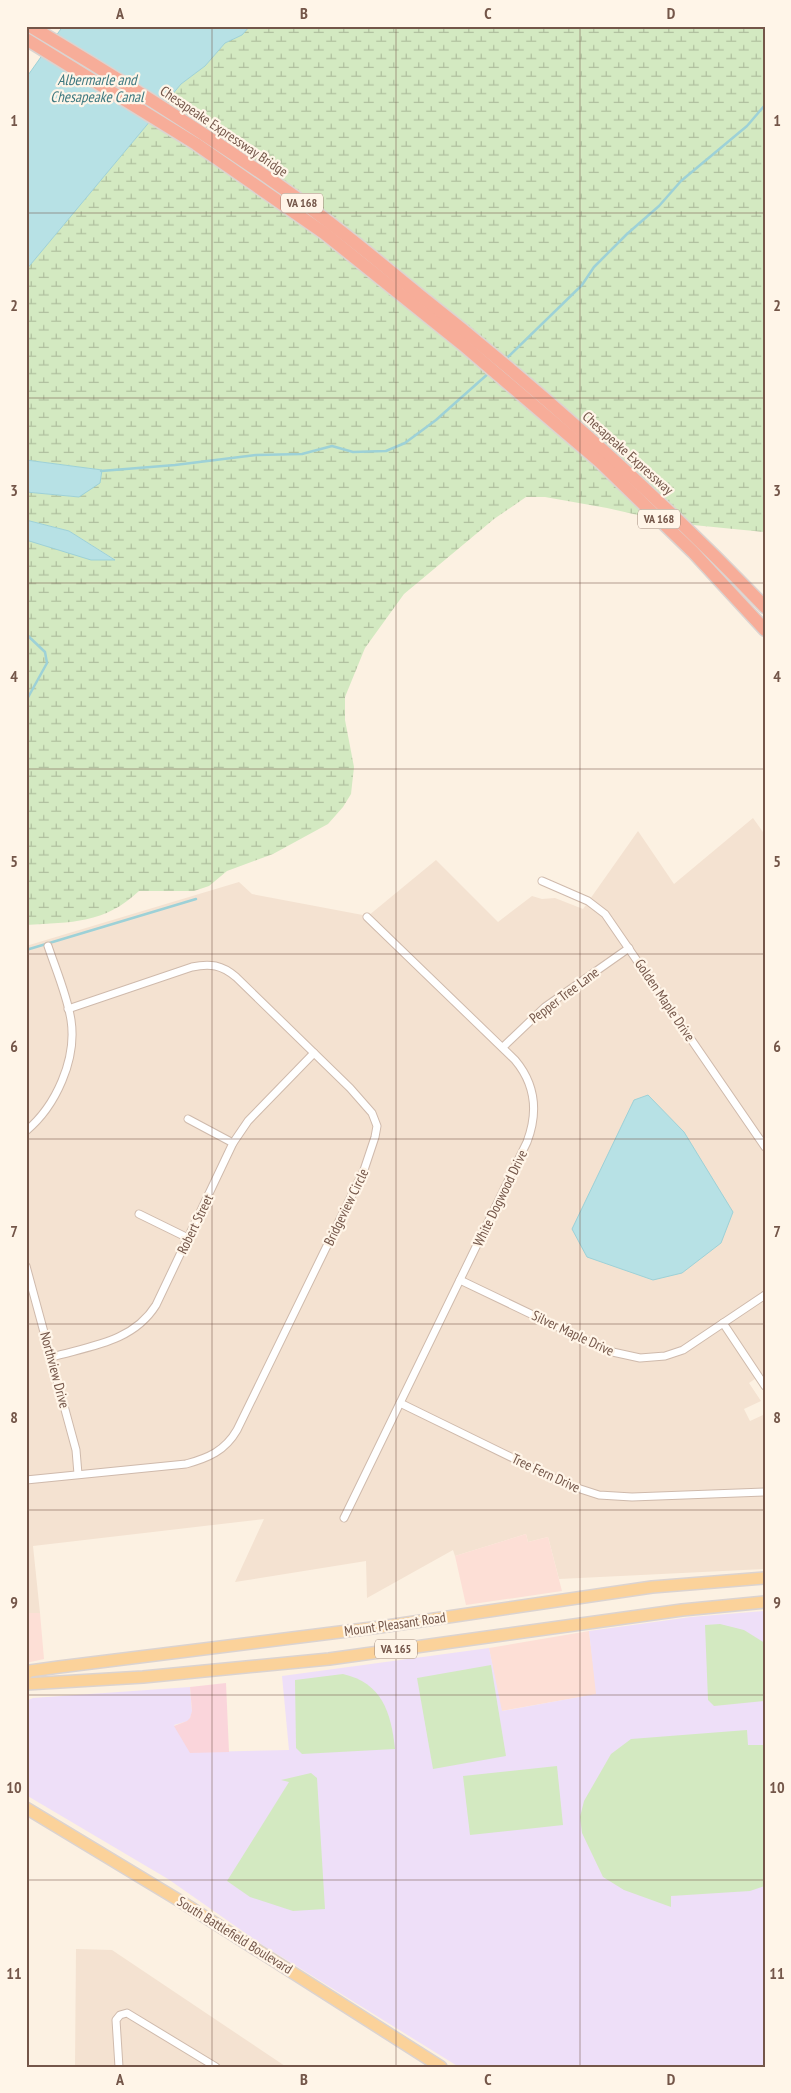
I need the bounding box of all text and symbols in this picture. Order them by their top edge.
text: A [115,3,125,23]
text: B [300,3,308,23]
text: C [484,3,492,23]
text: D [667,3,676,23]
water label: Albermarle and Chesapeake Canal [50,70,145,106]
street label: Chesapeake Expressway Bridge [157,82,291,181]
text: 1 [10,110,18,130]
text: 1 [773,110,781,130]
road number: VA 168 [281,194,323,212]
text: 2 [10,295,18,315]
text: 2 [773,295,781,315]
street label: Chesapeake Expressway [579,407,678,499]
text: 3 [10,480,18,500]
text: 3 [773,480,781,500]
road number: VA 168 [638,509,680,528]
text: 4 [10,666,18,686]
text: 4 [773,666,781,686]
text: 5 [10,851,18,871]
text: 5 [773,851,781,871]
street label: Golden Maple Drive [631,955,699,1045]
street label: Pepper Tree Lane [526,963,603,1027]
text: 6 [10,1036,18,1056]
text: 6 [773,1036,781,1056]
street label: White Dogwood Drive [469,1147,531,1249]
street label: Bridgeview Circle [320,1165,372,1248]
street label: Robert Street [173,1191,217,1257]
text: 7 [10,1221,18,1241]
text: 7 [773,1221,781,1241]
street label: Silver Maple Drive [529,1306,617,1360]
street label: Northview Drive [36,1330,74,1410]
text: 8 [10,1407,18,1427]
text: 8 [773,1407,781,1427]
street label: Tree Fern Drive [509,1449,583,1497]
text: 9 [10,1592,18,1612]
text: 9 [773,1592,781,1612]
street label: Mount Pleasant Road [343,1608,447,1640]
road number: VA 165 [375,1640,417,1658]
text: 10 [6,1777,22,1797]
text: 10 [769,1777,785,1797]
street label: South Battlefield Boulevard [174,1892,296,1978]
text: 11 [6,1963,22,1983]
text: 11 [769,1963,785,1983]
text: A [115,2069,125,2089]
text: B [300,2069,308,2089]
text: C [484,2069,492,2089]
text: D [667,2069,676,2089]

